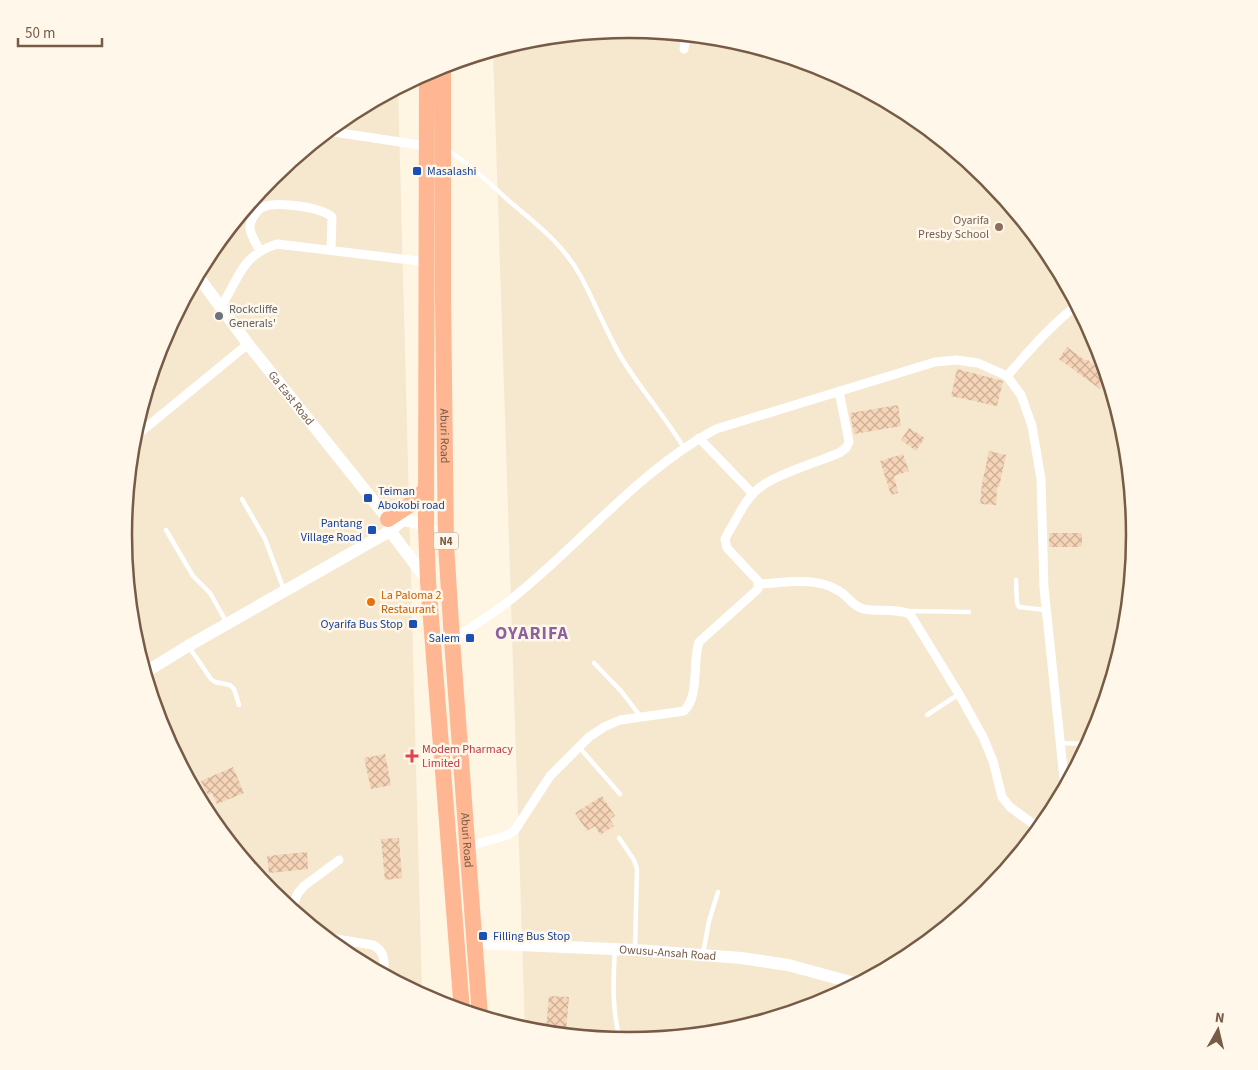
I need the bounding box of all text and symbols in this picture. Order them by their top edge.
scale bar [18,15,101,47]
text: 50 m [25,23,55,44]
place label: Masalashi [427,163,477,180]
marker: Masalashi [411,165,423,177]
place label: Oyarifa Presby School [918,212,989,243]
marker: Oyarifa Presby School [993,221,1005,233]
place label: Rockcliffe Generals' [229,301,278,332]
marker: Rockcliffe Generals' [213,310,225,322]
street label: Ga East Road [264,368,318,429]
street label: Aburi Road [435,408,453,464]
place label: Teiman Abokobi road [378,483,445,514]
marker: Teiman Abokobi road [362,492,374,504]
place label: Pantang Village Road [301,515,362,546]
marker: Pantang Village Road [366,524,378,536]
road number: N4 [434,532,458,550]
place label: La Paloma 2 Restaurant [381,587,442,618]
marker: La Paloma 2 Restaurant [365,596,377,608]
place label: Oyarifa Bus Stop [321,616,403,633]
marker: Oyarifa Bus Stop [407,618,419,630]
district label: OYARIFA [495,621,569,646]
place label: Salem [429,630,460,647]
marker: Salem [464,632,476,644]
place label: Modem Pharmacy Limited [422,741,513,772]
marker: Modem Pharmacy Limited [406,750,418,762]
street label: Aburi Road [456,812,477,868]
place label: Filling Bus Stop [493,928,570,945]
marker: Filling Bus Stop [477,930,489,942]
street label: Owusu-Ansah Road [619,941,717,965]
north arrow [1193,1005,1243,1055]
text: N [1214,1008,1226,1029]

